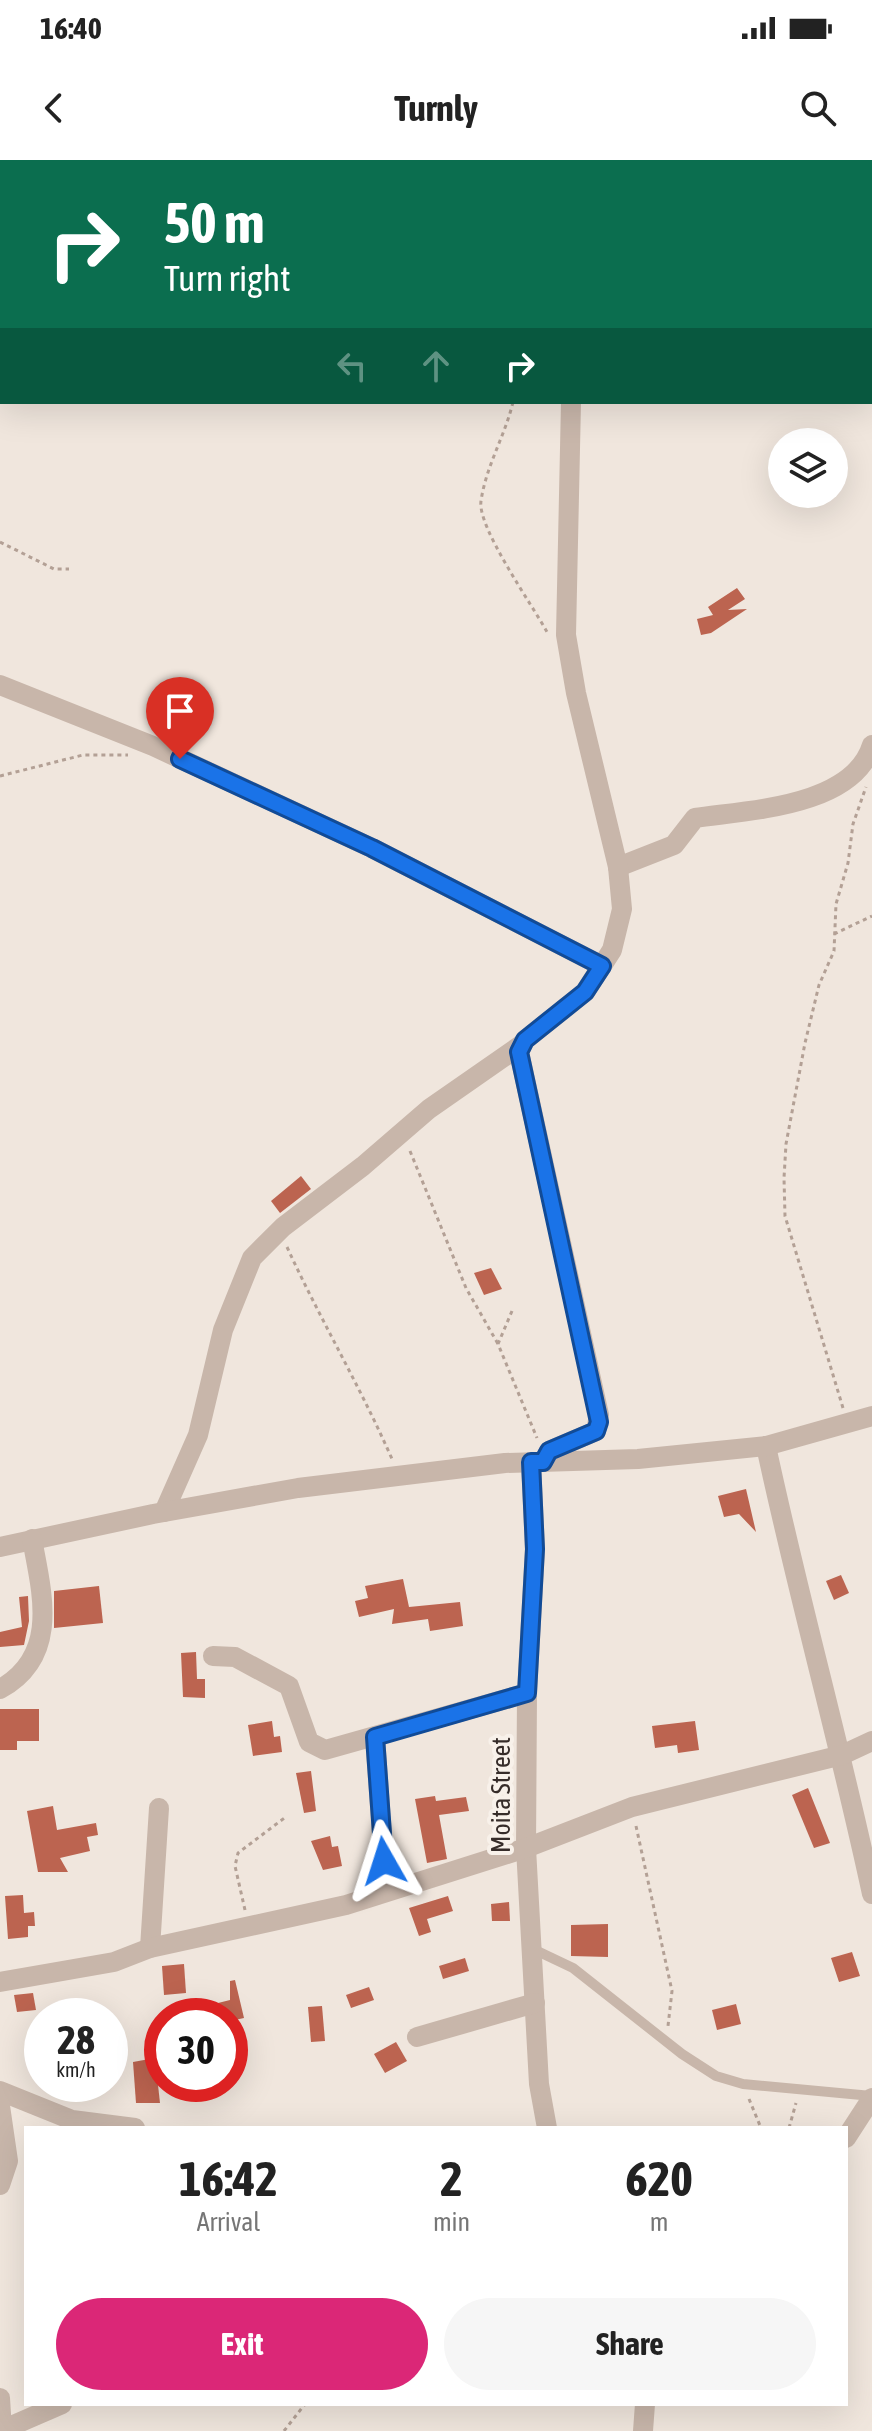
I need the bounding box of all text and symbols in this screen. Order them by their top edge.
text: 16:40 [40,11,102,45]
icon: back [32,86,76,130]
icon: search [796,86,840,130]
text: Turnly [394,87,478,129]
text: 50 m [164,191,265,255]
icon: right [32,192,136,296]
text: Turn right [164,257,291,299]
icon: left [330,344,374,388]
icon: ahead [414,344,458,388]
icon: right [498,344,542,388]
map controls [768,428,848,508]
button: layers [768,428,848,508]
pin [146,677,214,759]
icon: arrive [158,689,202,733]
street label: Moita Street [486,1737,516,1853]
position arrow [342,1819,426,1903]
speed limit sign: 30 [144,1998,248,2102]
text: 28 [57,2017,95,2062]
text: km/h [56,2058,96,2081]
text: 16:42 [179,2151,278,2206]
text: 2 [440,2151,463,2206]
text: 620 [625,2151,693,2206]
text: Arrival [197,2207,260,2237]
text: min [433,2207,470,2237]
text: m [650,2207,668,2237]
button: Exit [56,2298,428,2390]
button: Share [444,2298,816,2390]

